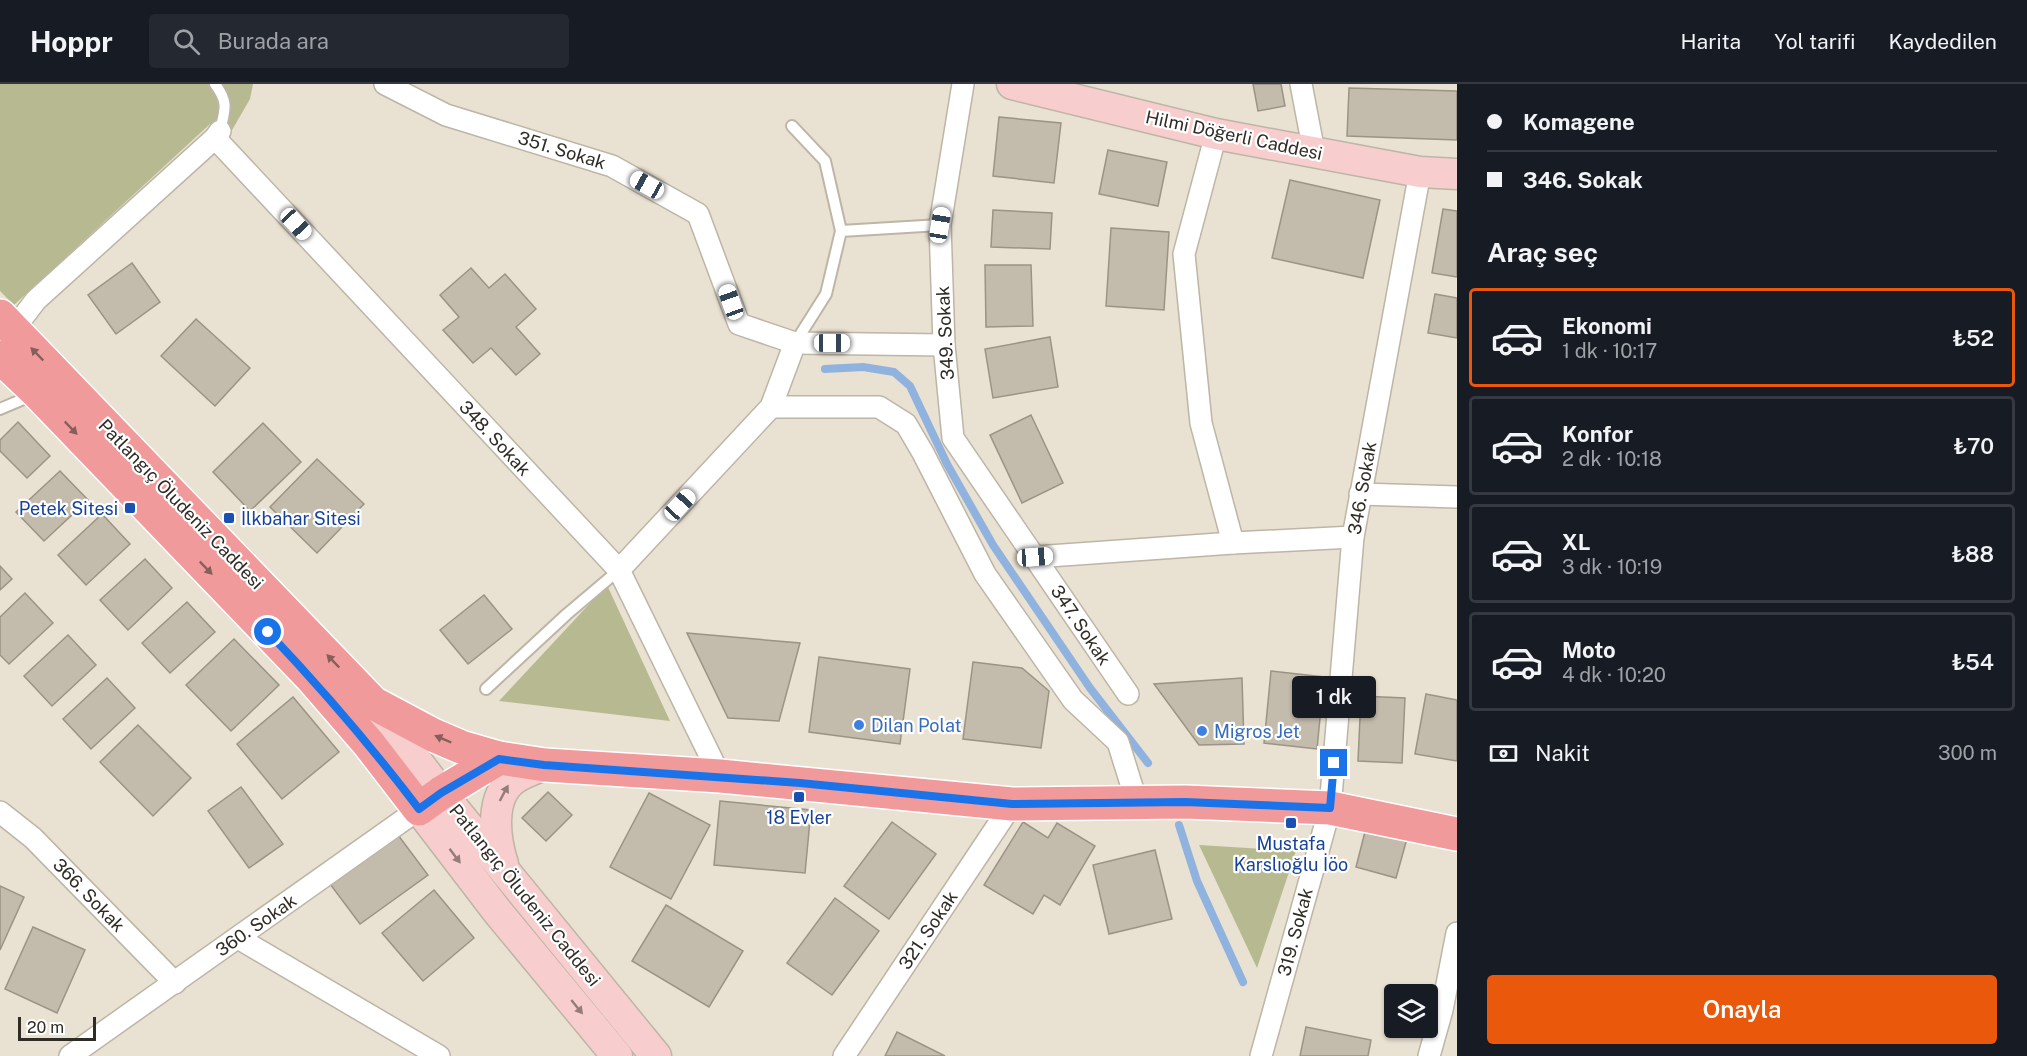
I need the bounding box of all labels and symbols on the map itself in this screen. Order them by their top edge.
street label: Hilmi Döğerli Caddesi [1144,106,1324,164]
street label: 351. Sokak [516,127,608,173]
car [627,168,667,202]
car [277,205,315,243]
car [928,206,952,244]
car [716,282,746,322]
street label: 349. Sokak [932,285,958,381]
car [814,334,850,352]
one-way arrow [30,347,44,362]
street label: 348. Sokak [455,396,535,480]
street label: Patlangıç Öludeniz Caddesi [94,414,268,593]
one-way arrow [64,420,78,434]
street label: 346. Sokak [1343,440,1381,536]
car [661,486,699,524]
place label: Petek Sitesi [19,498,118,519]
marker: Petek Sitesi [123,501,137,515]
place label: İlkbahar Sitesi [241,507,361,529]
marker: İlkbahar Sitesi [222,511,236,525]
car [1016,547,1054,567]
one-way arrow [199,561,213,575]
street label: 347. Sokak [1047,581,1115,669]
route start [254,618,281,645]
one-way arrow [326,655,340,669]
callout: 1 dk [1292,676,1376,718]
place label: Dilan Polat [871,715,961,736]
marker: Dilan Polat [852,718,866,732]
place label: Migros Jet [1214,721,1300,742]
marker: Migros Jet [1195,724,1209,738]
one-way arrow [434,734,452,744]
route end [1320,749,1347,776]
one-way arrow [499,784,509,801]
marker: 18 Evler [792,790,806,804]
street label: Patlangıç Öludeniz Caddesi [445,799,606,990]
place label: 18 Evler [766,807,832,828]
marker: Mustafa Karslıoğlu İöo [1284,816,1298,830]
place label: Mustafa Karslıoğlu İöo [1234,833,1348,875]
one-way arrow [448,848,460,863]
street label: 366. Sokak [49,854,129,936]
street label: 319. Sokak [1273,886,1317,978]
street label: 321. Sokak [894,887,962,973]
street label: 360. Sokak [212,889,300,961]
one-way arrow [571,999,584,1015]
scale bar [18,1014,96,1042]

